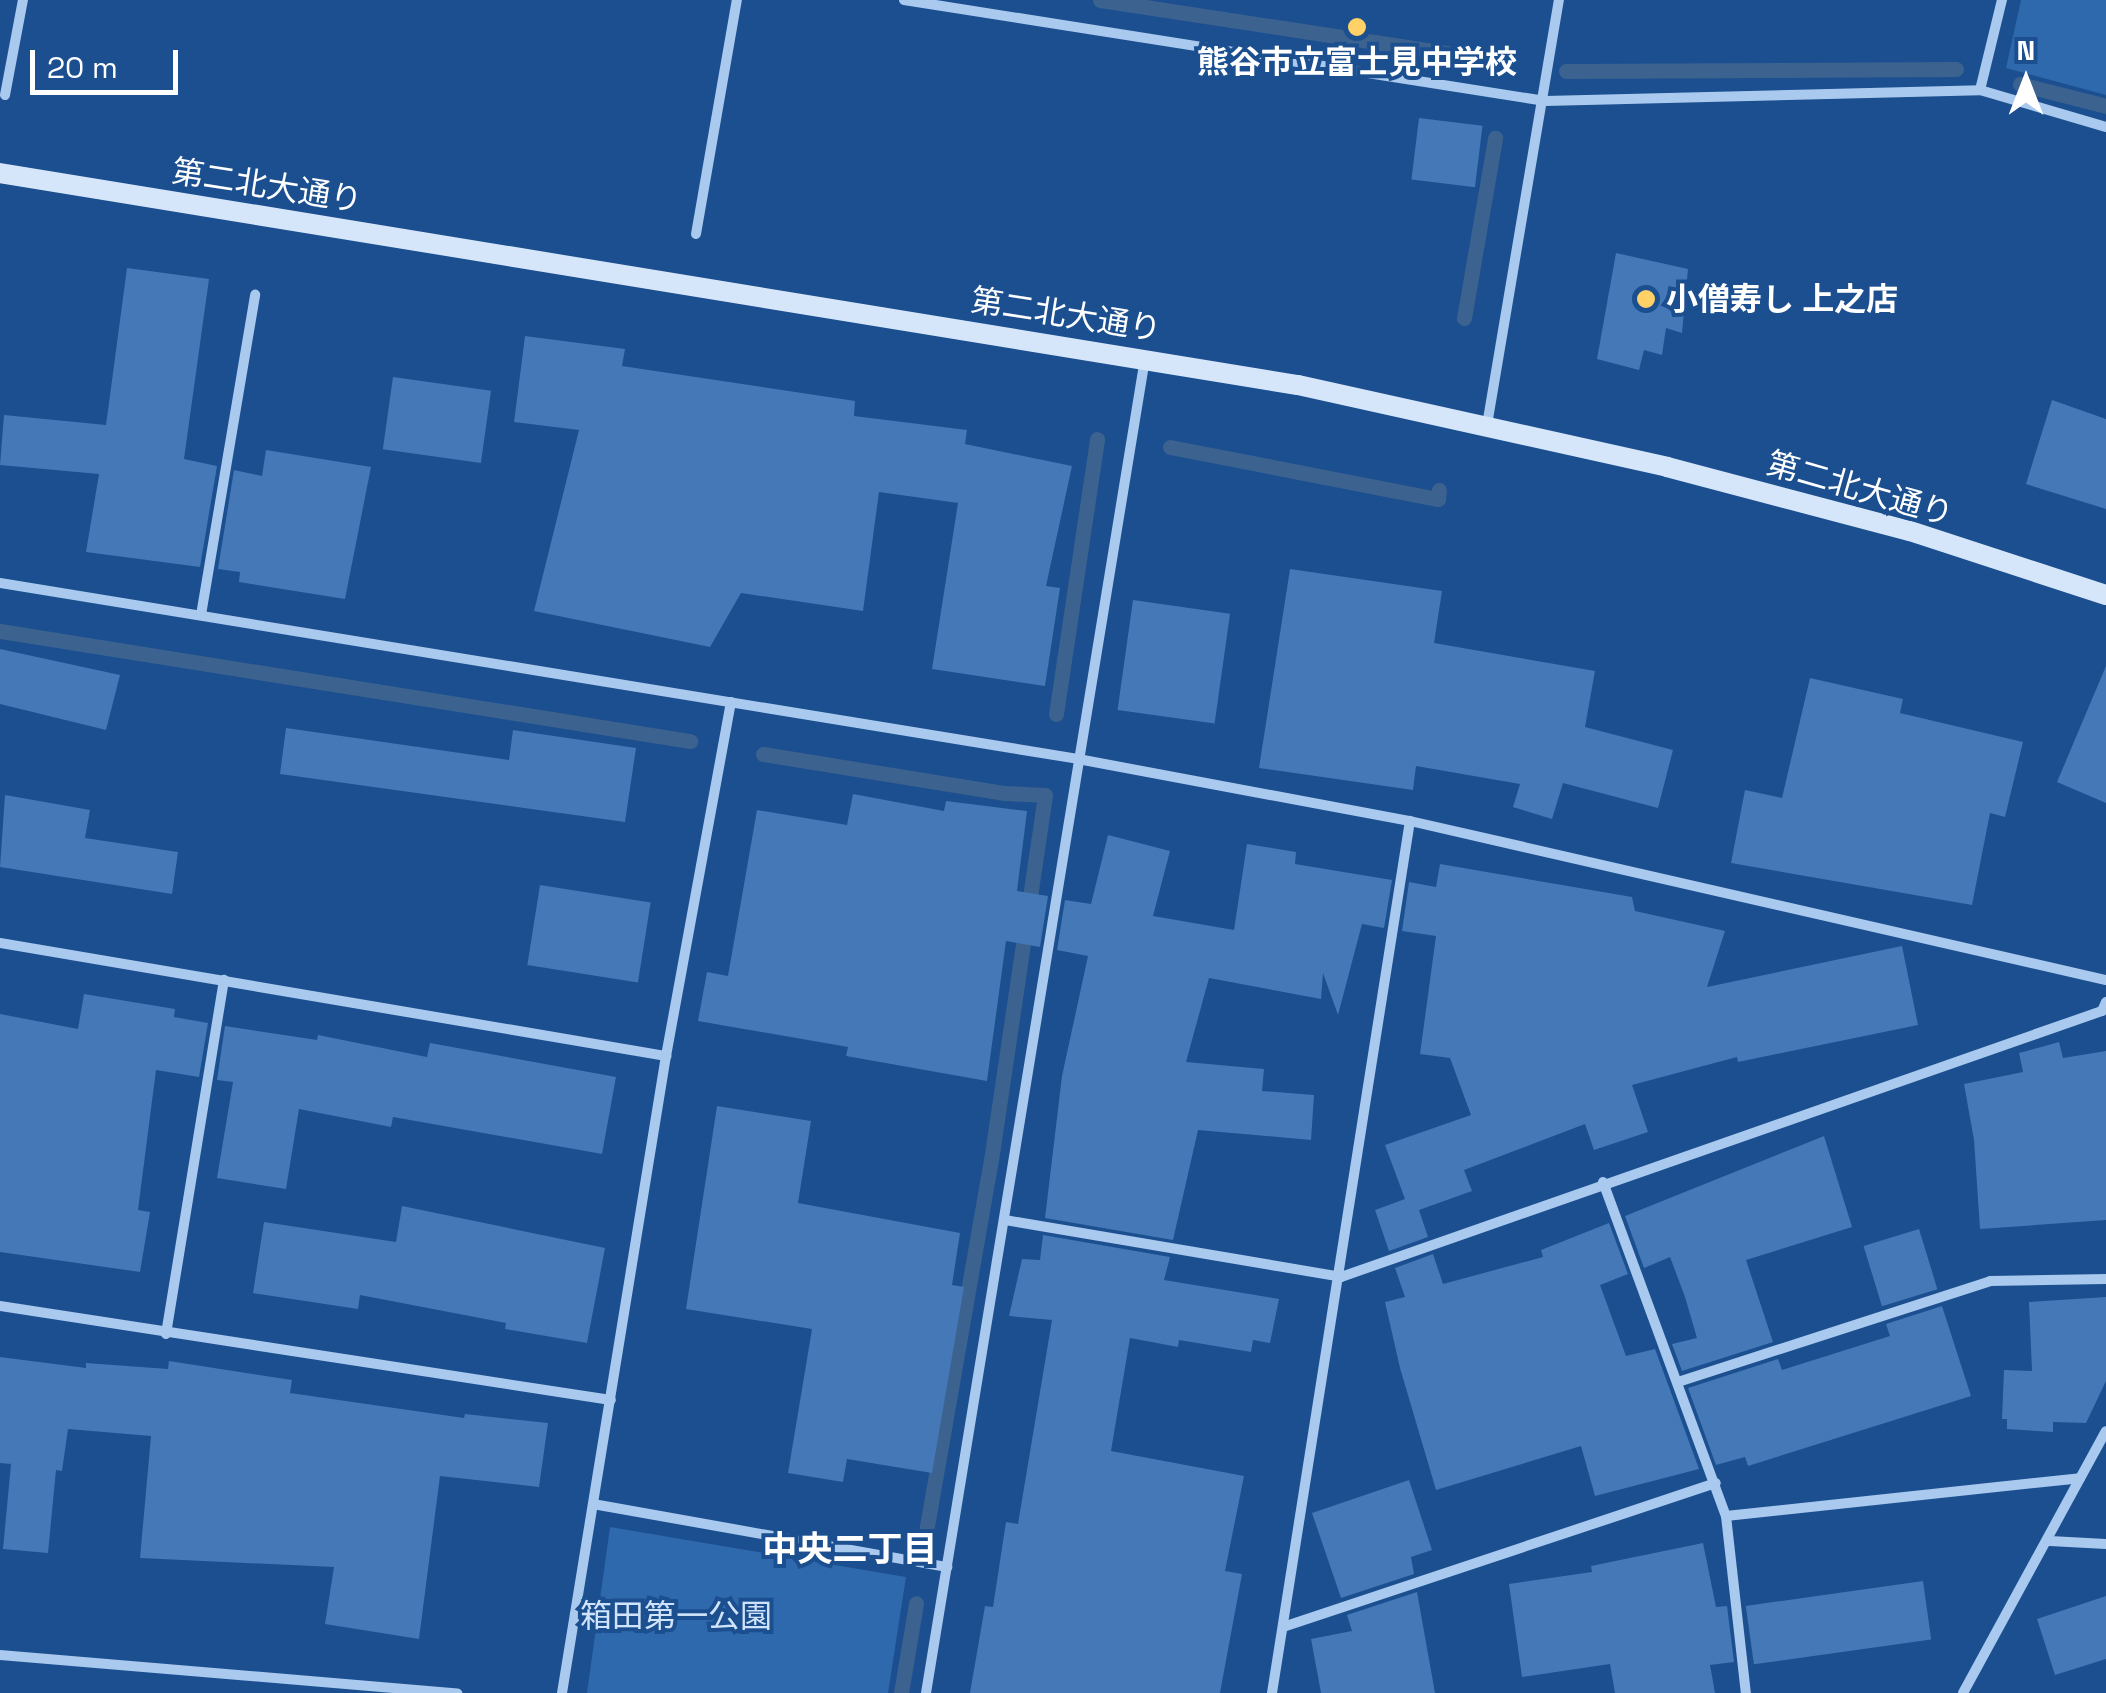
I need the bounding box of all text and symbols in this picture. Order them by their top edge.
marker: 熊谷市立富士見中学校 [1346,16,1368,38]
scale bar [35,30,182,92]
north arrow [1976,30,2076,130]
text: N [2017,32,2035,68]
place label: 熊谷市立富士見中学校 [1197,43,1517,81]
text: 20 m [47,48,118,87]
street label: 第二北大通り [169,152,365,220]
place label: 小僧寿し 上之店 [1666,280,1898,318]
street label: 第二北大通り [968,281,1164,349]
marker: 小僧寿し 上之店 [1635,288,1657,310]
street label: 第二北大通り [1762,444,1958,534]
district label: 中央二丁目 [763,1528,937,1570]
park label: 箱田第一公園 [580,1597,772,1635]

